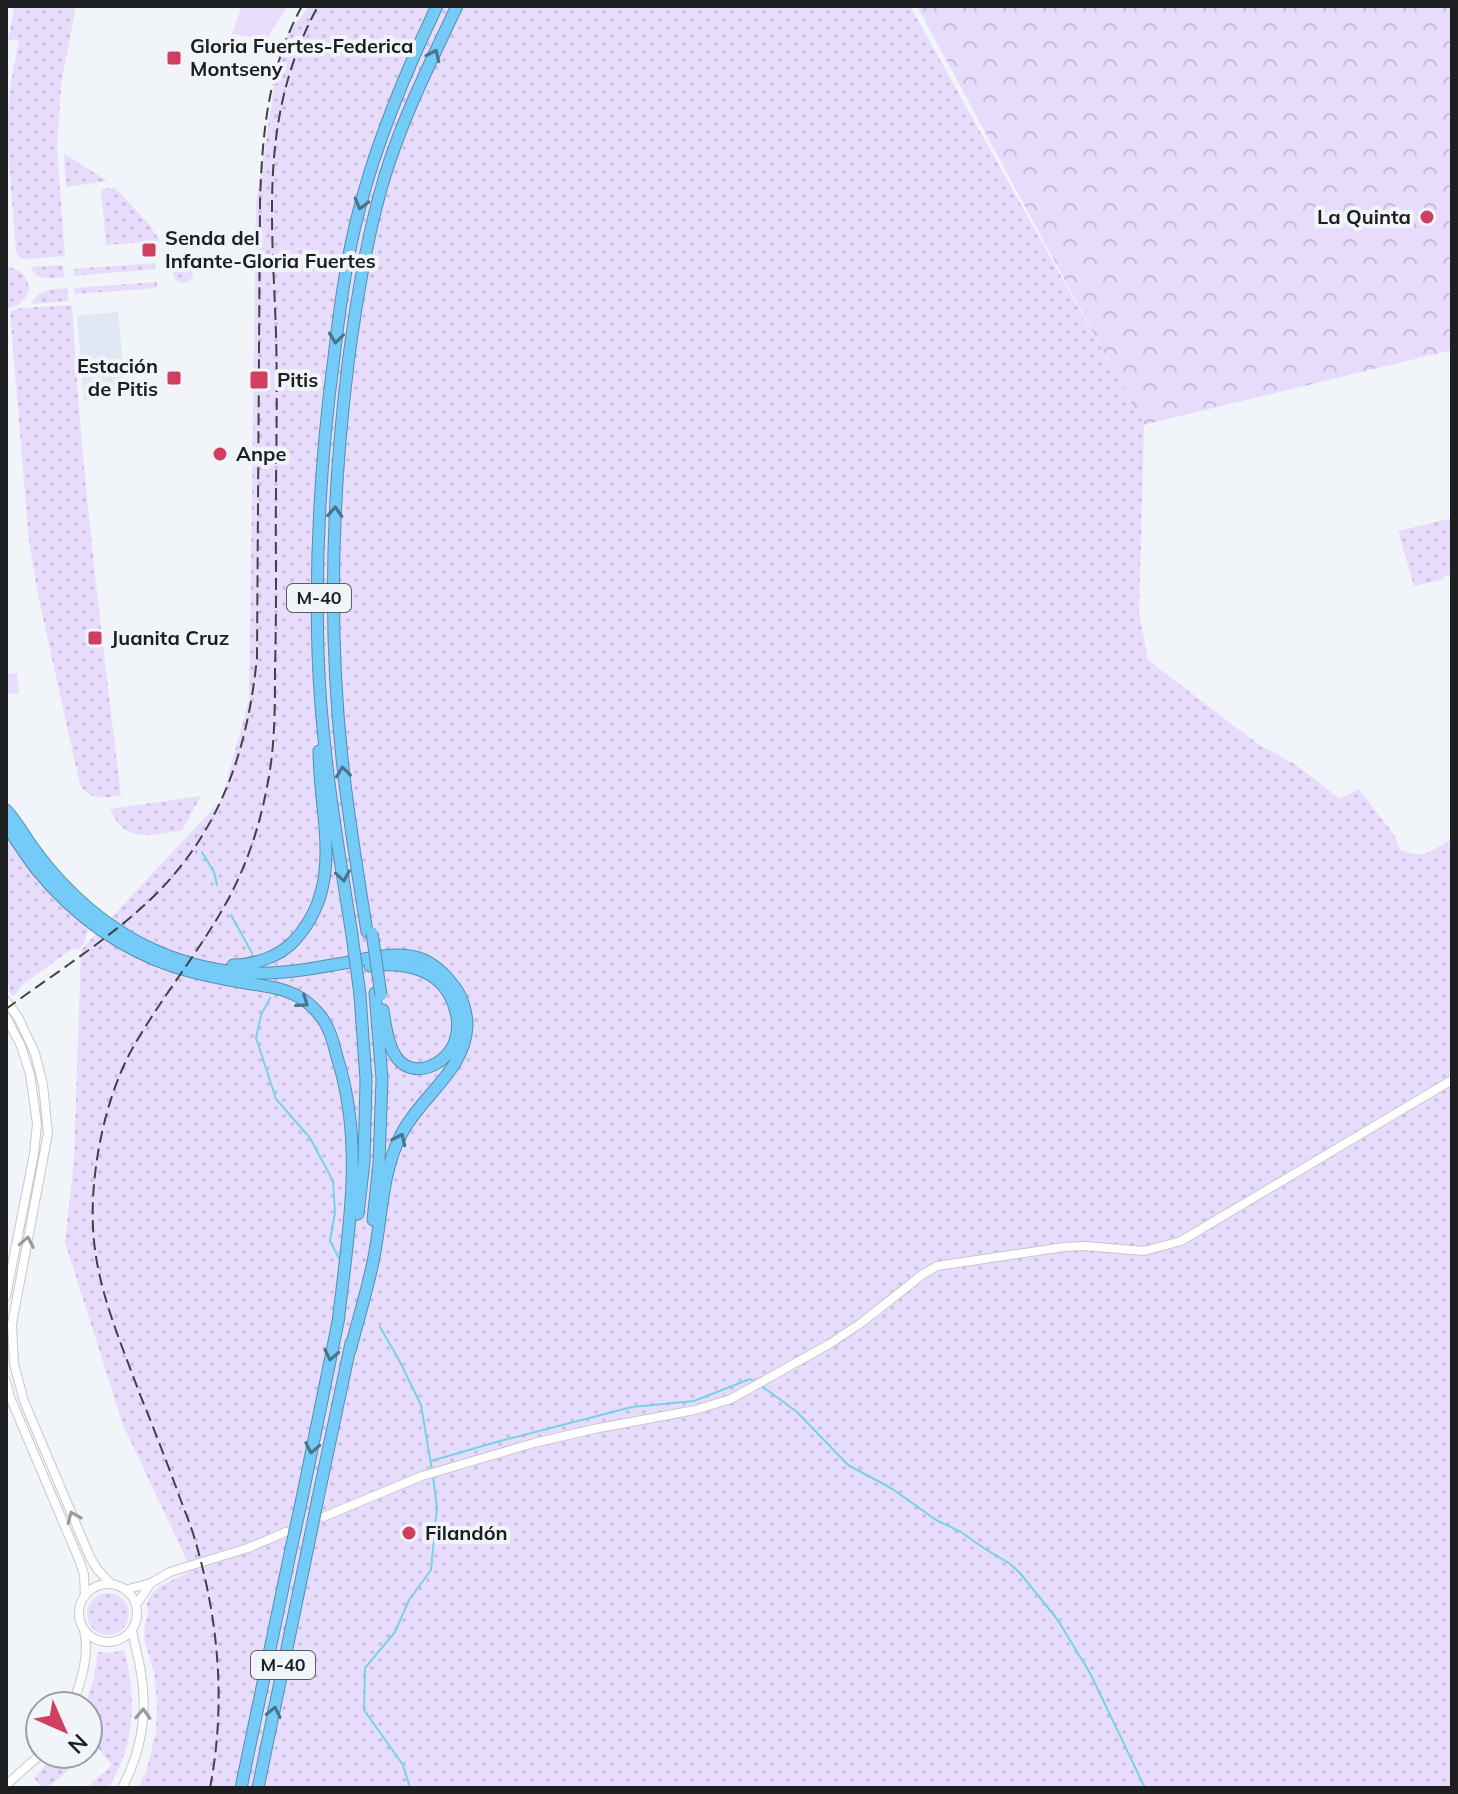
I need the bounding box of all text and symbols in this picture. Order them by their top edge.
place label: Gloria Fuertes-Federica Montseny [190,33,413,81]
marker: Gloria Fuertes-Federica Montseny [165,49,183,67]
one-way arrow [424,49,440,63]
one-way arrow [354,196,371,210]
place label: La Quinta [1317,204,1411,229]
marker: La Quinta [1418,208,1436,226]
place label: Senda del Infante-Gloria Fuertes [165,225,376,273]
marker: Senda del Infante-Gloria Fuertes [140,241,158,259]
one-way arrow [328,331,345,345]
place label: Estación de Pitis [77,353,158,401]
place label: Pitis [277,367,318,392]
marker: Estación de Pitis [165,369,183,387]
marker: Pitis [248,369,270,391]
place label: Anpe [236,441,286,466]
marker: Anpe [211,445,229,463]
one-way arrow [327,505,344,518]
road number: M-40 [287,584,351,612]
place label: Juanita Cruz [111,625,229,650]
marker: Juanita Cruz [86,629,104,647]
one-way arrow [335,765,352,778]
one-way arrow [334,869,351,883]
one-way arrow [295,992,309,1007]
one-way arrow [390,1133,406,1148]
one-way arrow [18,1235,35,1248]
one-way arrow [323,1348,340,1362]
one-way arrow [304,1441,321,1454]
one-way arrow [67,1511,83,1525]
place label: Filandón [425,1520,508,1545]
marker: Filandón [400,1524,418,1542]
road number: M-40 [251,1651,315,1679]
north arrow [24,1690,104,1770]
one-way arrow [264,1705,281,1718]
one-way arrow [135,1707,152,1720]
text: N [62,1728,94,1760]

